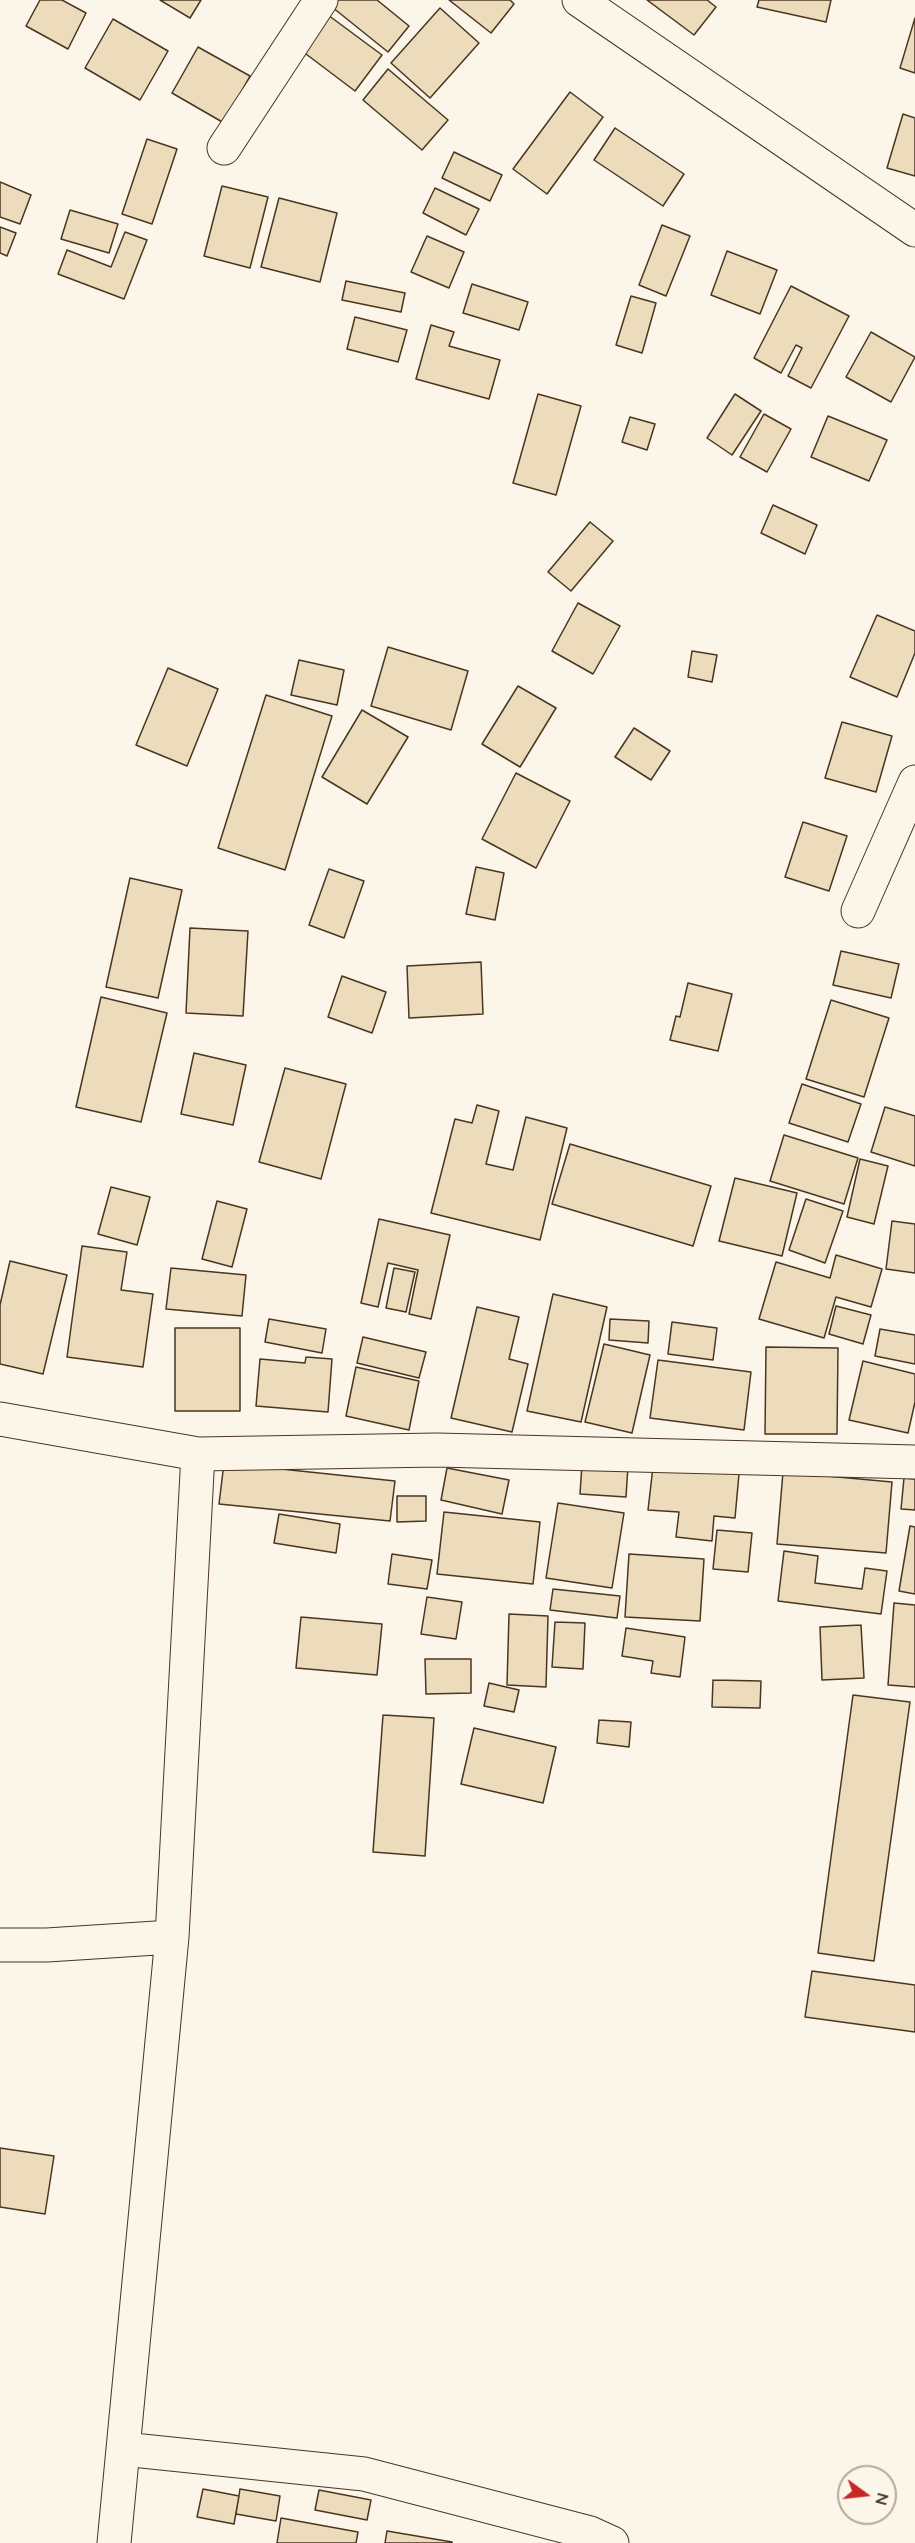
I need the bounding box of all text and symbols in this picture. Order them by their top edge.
north arrow [837,2465,897,2525]
text: N [871,2491,894,2508]

